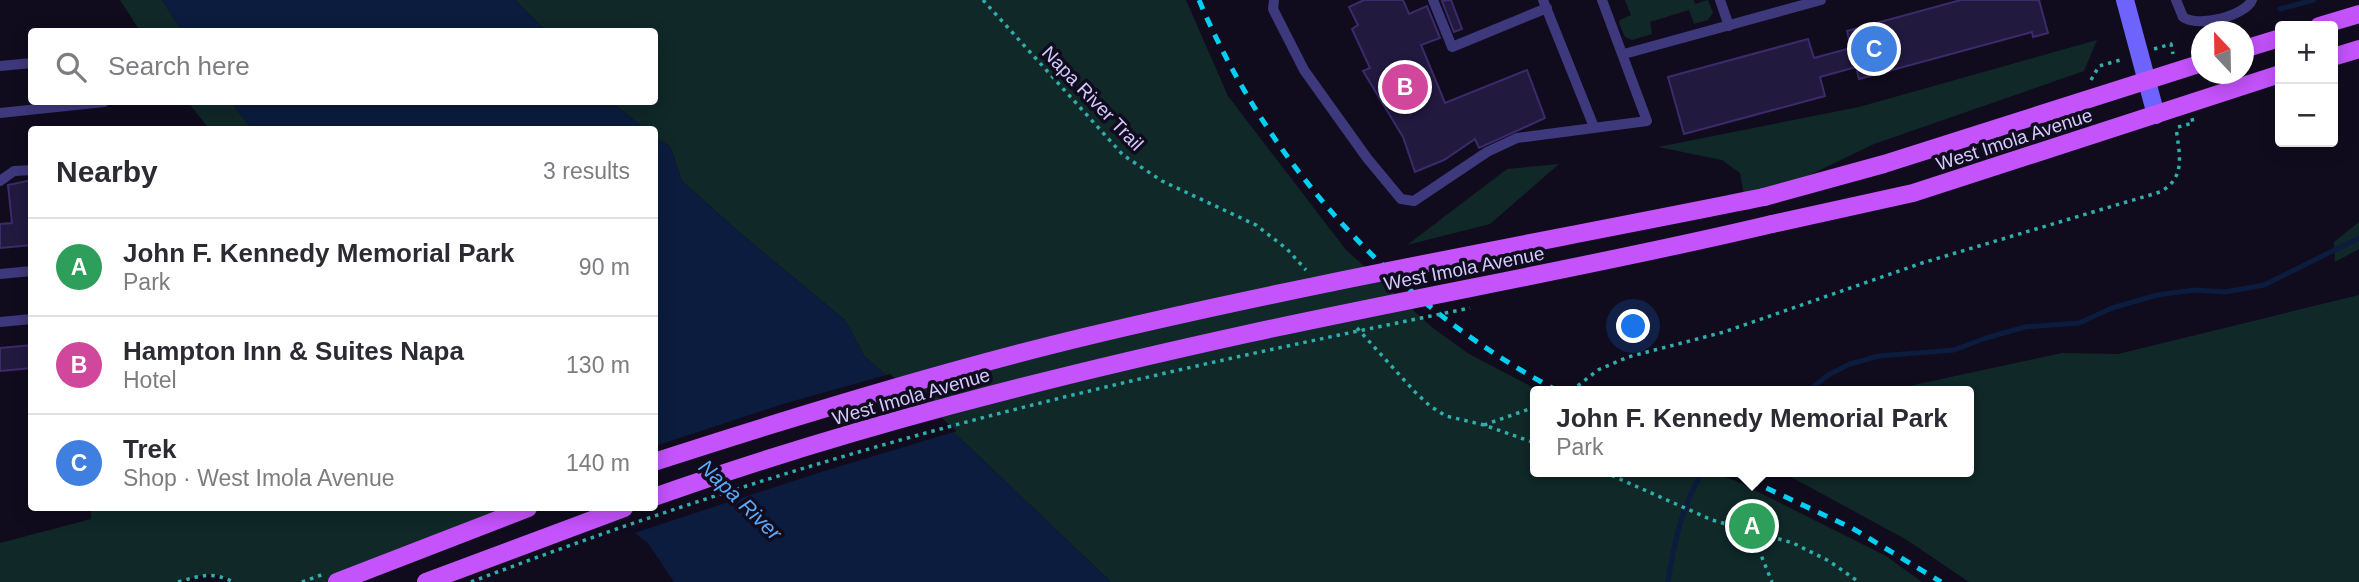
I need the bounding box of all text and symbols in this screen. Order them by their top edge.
north arrow [2191,21,2254,84]
map controls [2275,21,2338,147]
button: + [2275,21,2338,84]
pin: C [1851,23,1897,75]
search box [28,28,658,105]
street label: Napa River Trail [1038,42,1148,155]
icon: search [52,48,90,86]
text: Search here [108,51,250,81]
pin: B [1382,61,1428,113]
button: − [2275,84,2338,147]
street label: West Imola Avenue [1933,104,2095,175]
text: Nearby [56,155,158,188]
text: 3 results [543,158,630,184]
text: John F. Kennedy Memorial Park [123,238,515,268]
street label: West Imola Avenue [1382,243,1546,294]
text: A [71,254,87,280]
text: 90 m [579,254,630,280]
text: Park [123,269,170,295]
your location [1616,309,1650,343]
text: Hampton Inn & Suites Napa [123,336,464,366]
text: B [71,352,87,378]
text: 130 m [566,352,630,378]
street label: West Imola Avenue [830,364,992,429]
text: Hotel [123,367,177,393]
popup [1530,386,1974,477]
text: John F. Kennedy Memorial Park [1556,403,1948,433]
text: Trek [123,434,177,464]
text: Park [1556,434,1604,460]
text: C [71,450,87,476]
text: 140 m [566,450,630,476]
water label: Napa River [695,455,787,545]
text: Shop · West Imola Avenue [123,465,394,491]
pin: A [1729,500,1775,552]

